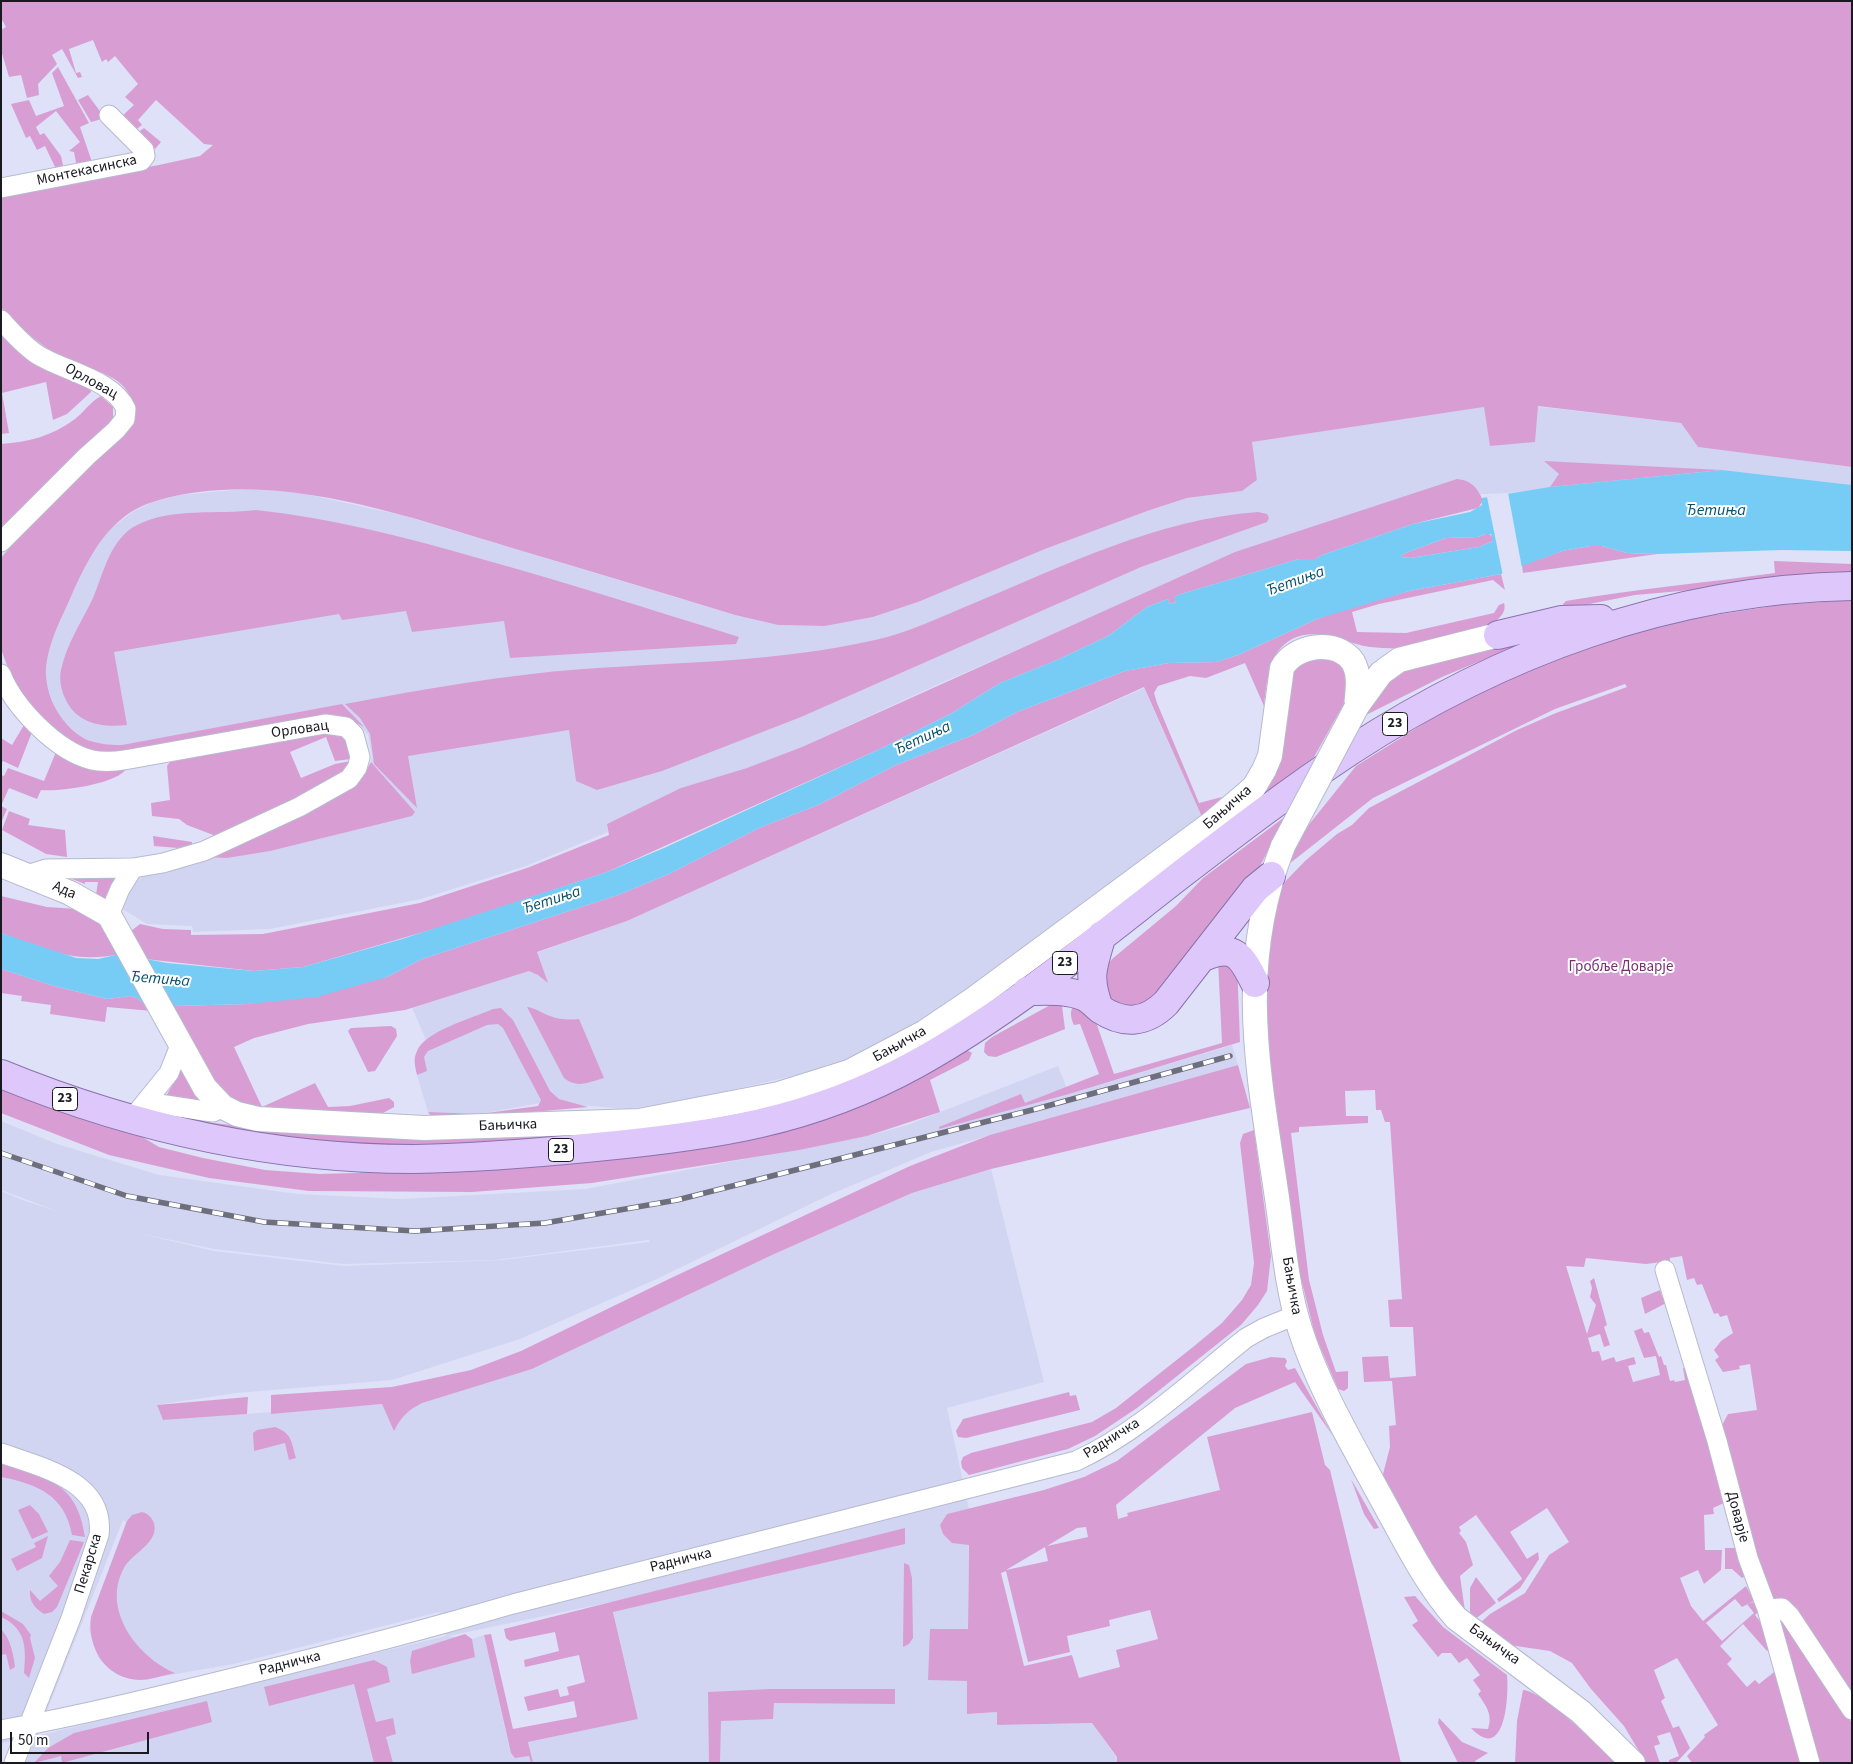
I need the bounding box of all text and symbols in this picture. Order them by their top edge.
street label: Монтекасинска [35,152,139,190]
street label: Орловац [61,360,121,404]
water label: Ђетиња [1686,501,1746,521]
water label: Ђетиња [1265,563,1327,601]
road number: 23 [1382,712,1408,736]
street label: Орловац [270,717,330,743]
water label: Ђетиња [892,718,954,760]
street label: Бањичка [1200,782,1256,834]
street label: Ада [49,878,79,904]
water label: Ђетиња [521,883,583,919]
road number: 23 [1052,951,1078,974]
park label: Гробље Доварје [1569,959,1673,977]
water label: Ђетиња [129,968,191,992]
street label: Бањичка [870,1023,930,1067]
road number: 23 [52,1088,78,1110]
street label: Бањичка [478,1116,538,1136]
road number: 23 [548,1138,574,1162]
street label: Бањичка [1277,1256,1305,1316]
street label: Радничка [1081,1415,1143,1463]
street label: Доварје [1722,1489,1752,1545]
street label: Пекарска [71,1532,107,1596]
street label: Радничка [648,1545,714,1577]
street label: Бањичка [1465,1620,1523,1670]
street label: Радничка [257,1648,323,1680]
scale bar [12,1722,151,1754]
text: 50 m [18,1730,48,1751]

